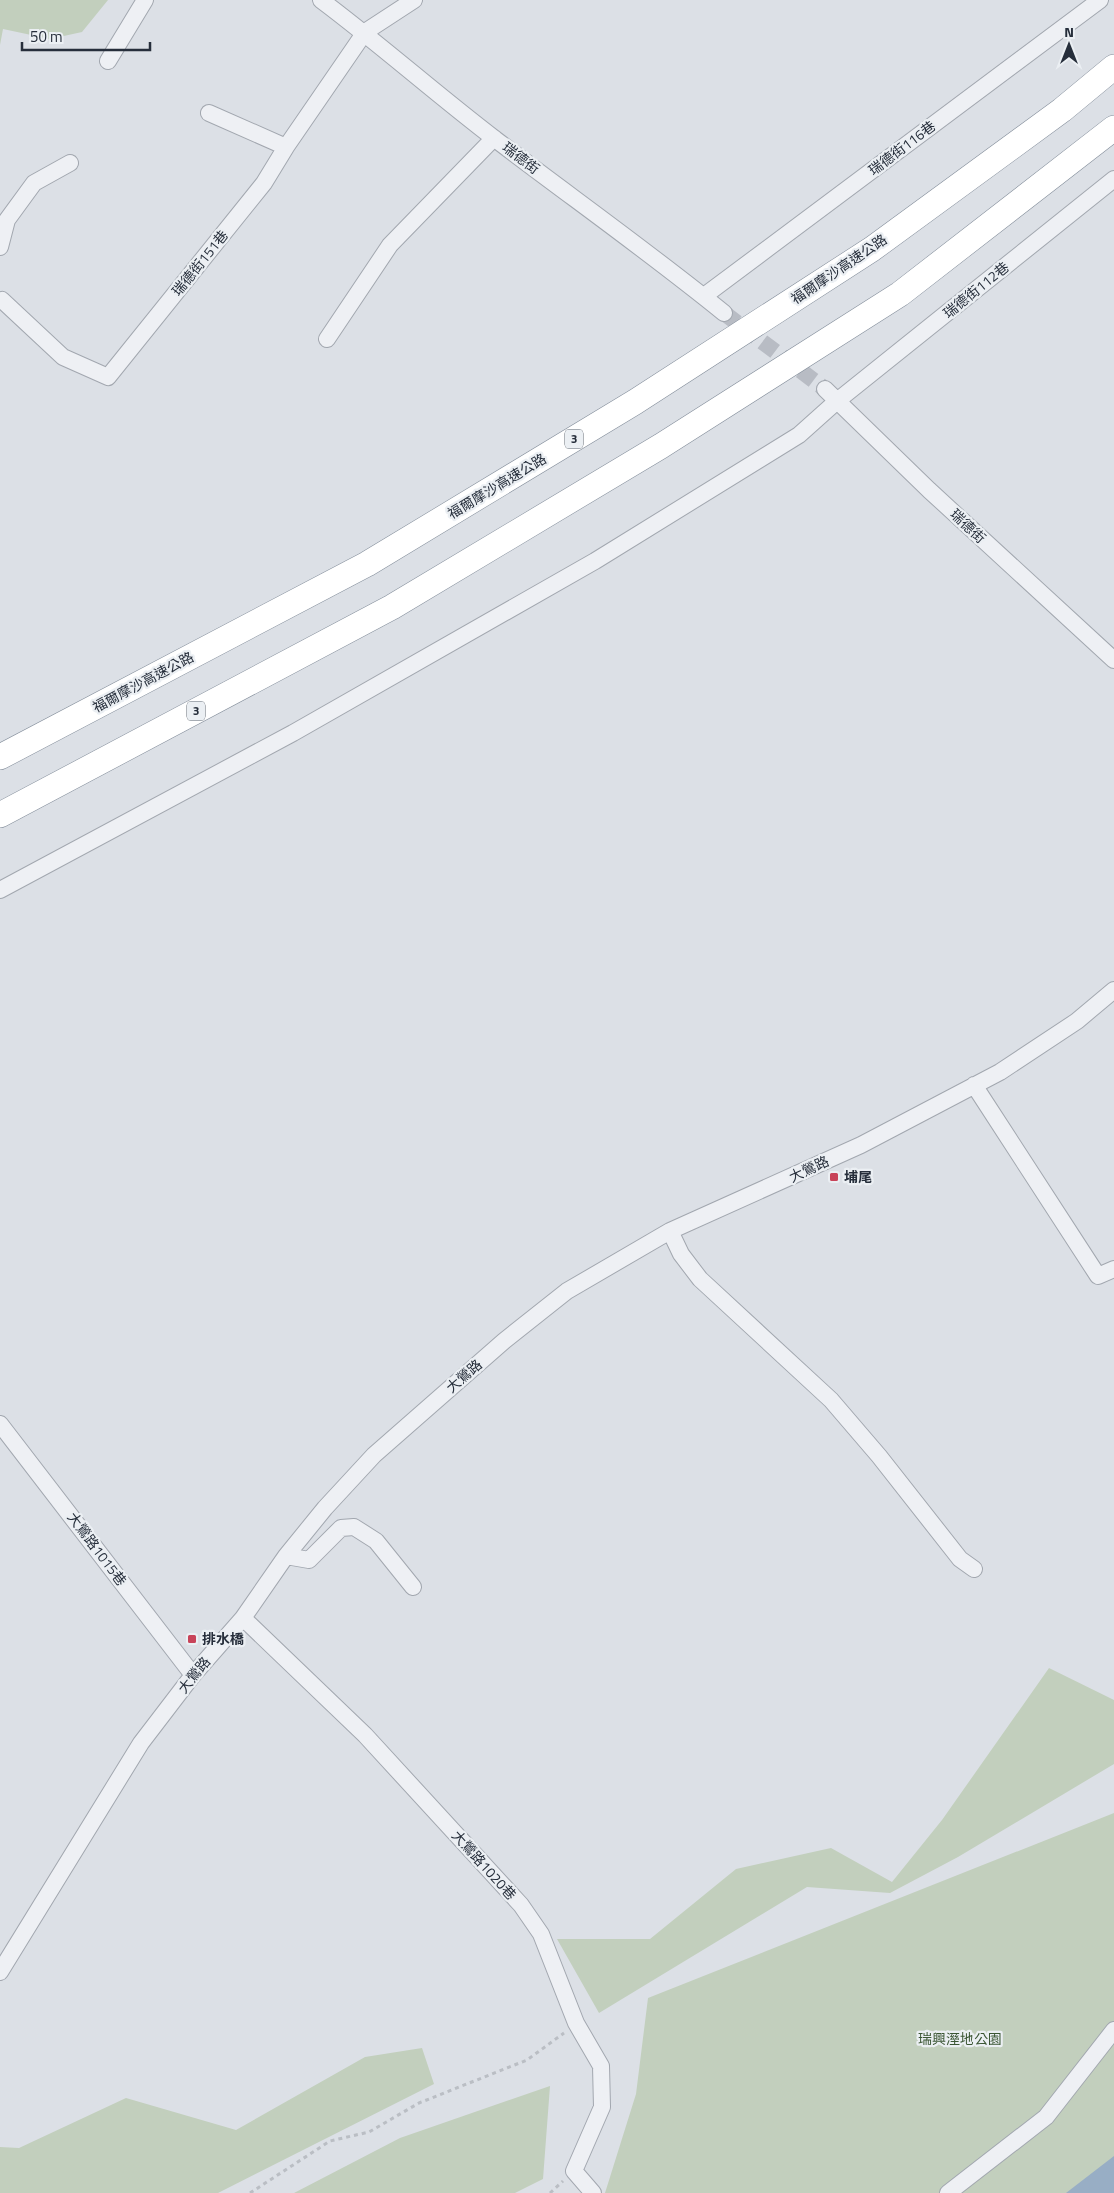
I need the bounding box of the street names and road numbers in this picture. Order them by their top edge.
street label: 瑞德街116巷 [864,115,940,180]
street label: 瑞德街 [498,137,544,179]
street label: 瑞德街151巷 [166,225,233,300]
street label: 福爾摩沙高速公路 [786,229,891,309]
street label: 瑞德街112巷 [938,256,1013,323]
road number: 3 [565,429,583,448]
street label: 福爾摩沙高速公路 [443,448,550,523]
street label: 瑞德街 [946,504,991,548]
street label: 福爾摩沙高速公路 [88,646,197,717]
road number: 3 [187,701,205,720]
street label: 大鶯路 [785,1150,832,1187]
street label: 大鶯路 [441,1354,486,1397]
street label: 大鶯路1015巷 [63,1507,132,1590]
street label: 大鶯路 [172,1652,215,1698]
street label: 大鶯路1020巷 [447,1825,521,1904]

